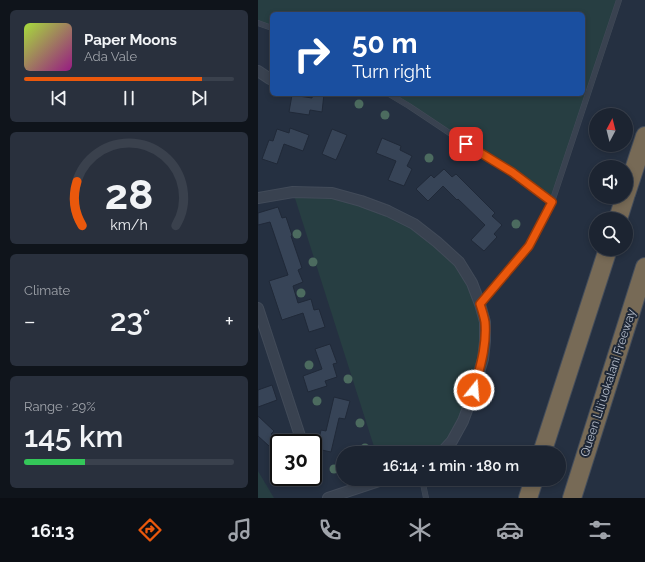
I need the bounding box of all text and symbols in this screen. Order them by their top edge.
text: 50 m [352,27,418,60]
icon: right [286,28,338,80]
text: Paper Moons [84,31,177,49]
text: Ada Vale [84,49,137,64]
text: Turn right [352,61,431,82]
icon: previous [48,87,70,109]
icon: pause [118,87,140,109]
icon: next [188,87,210,109]
north arrow [589,108,633,152]
map controls [589,108,633,256]
pin [449,127,483,161]
icon: arrive [455,133,477,155]
button: sound [589,160,633,204]
text: 28 [105,170,153,219]
button: search [589,212,633,256]
text: km/h [110,217,148,233]
text: Climate [24,283,70,298]
text: 23° [110,303,151,338]
street label: Queen Liliʻuokalani Freeway [578,307,639,459]
text: − [24,308,36,334]
text: + [225,308,234,334]
position arrow [453,369,495,411]
text: Range · 29% [24,399,95,414]
text: 145 km [24,419,123,454]
speed limit sign: 30 [270,434,322,486]
text: 16:14 · 1 min · 180 m [383,457,519,475]
icon: directions [136,516,164,544]
icon: music [226,516,254,544]
icon: phone [316,516,344,544]
icon: climate [406,516,434,544]
icon: car [496,516,524,544]
icon: filters [586,516,614,544]
text: 16:13 [31,520,74,541]

